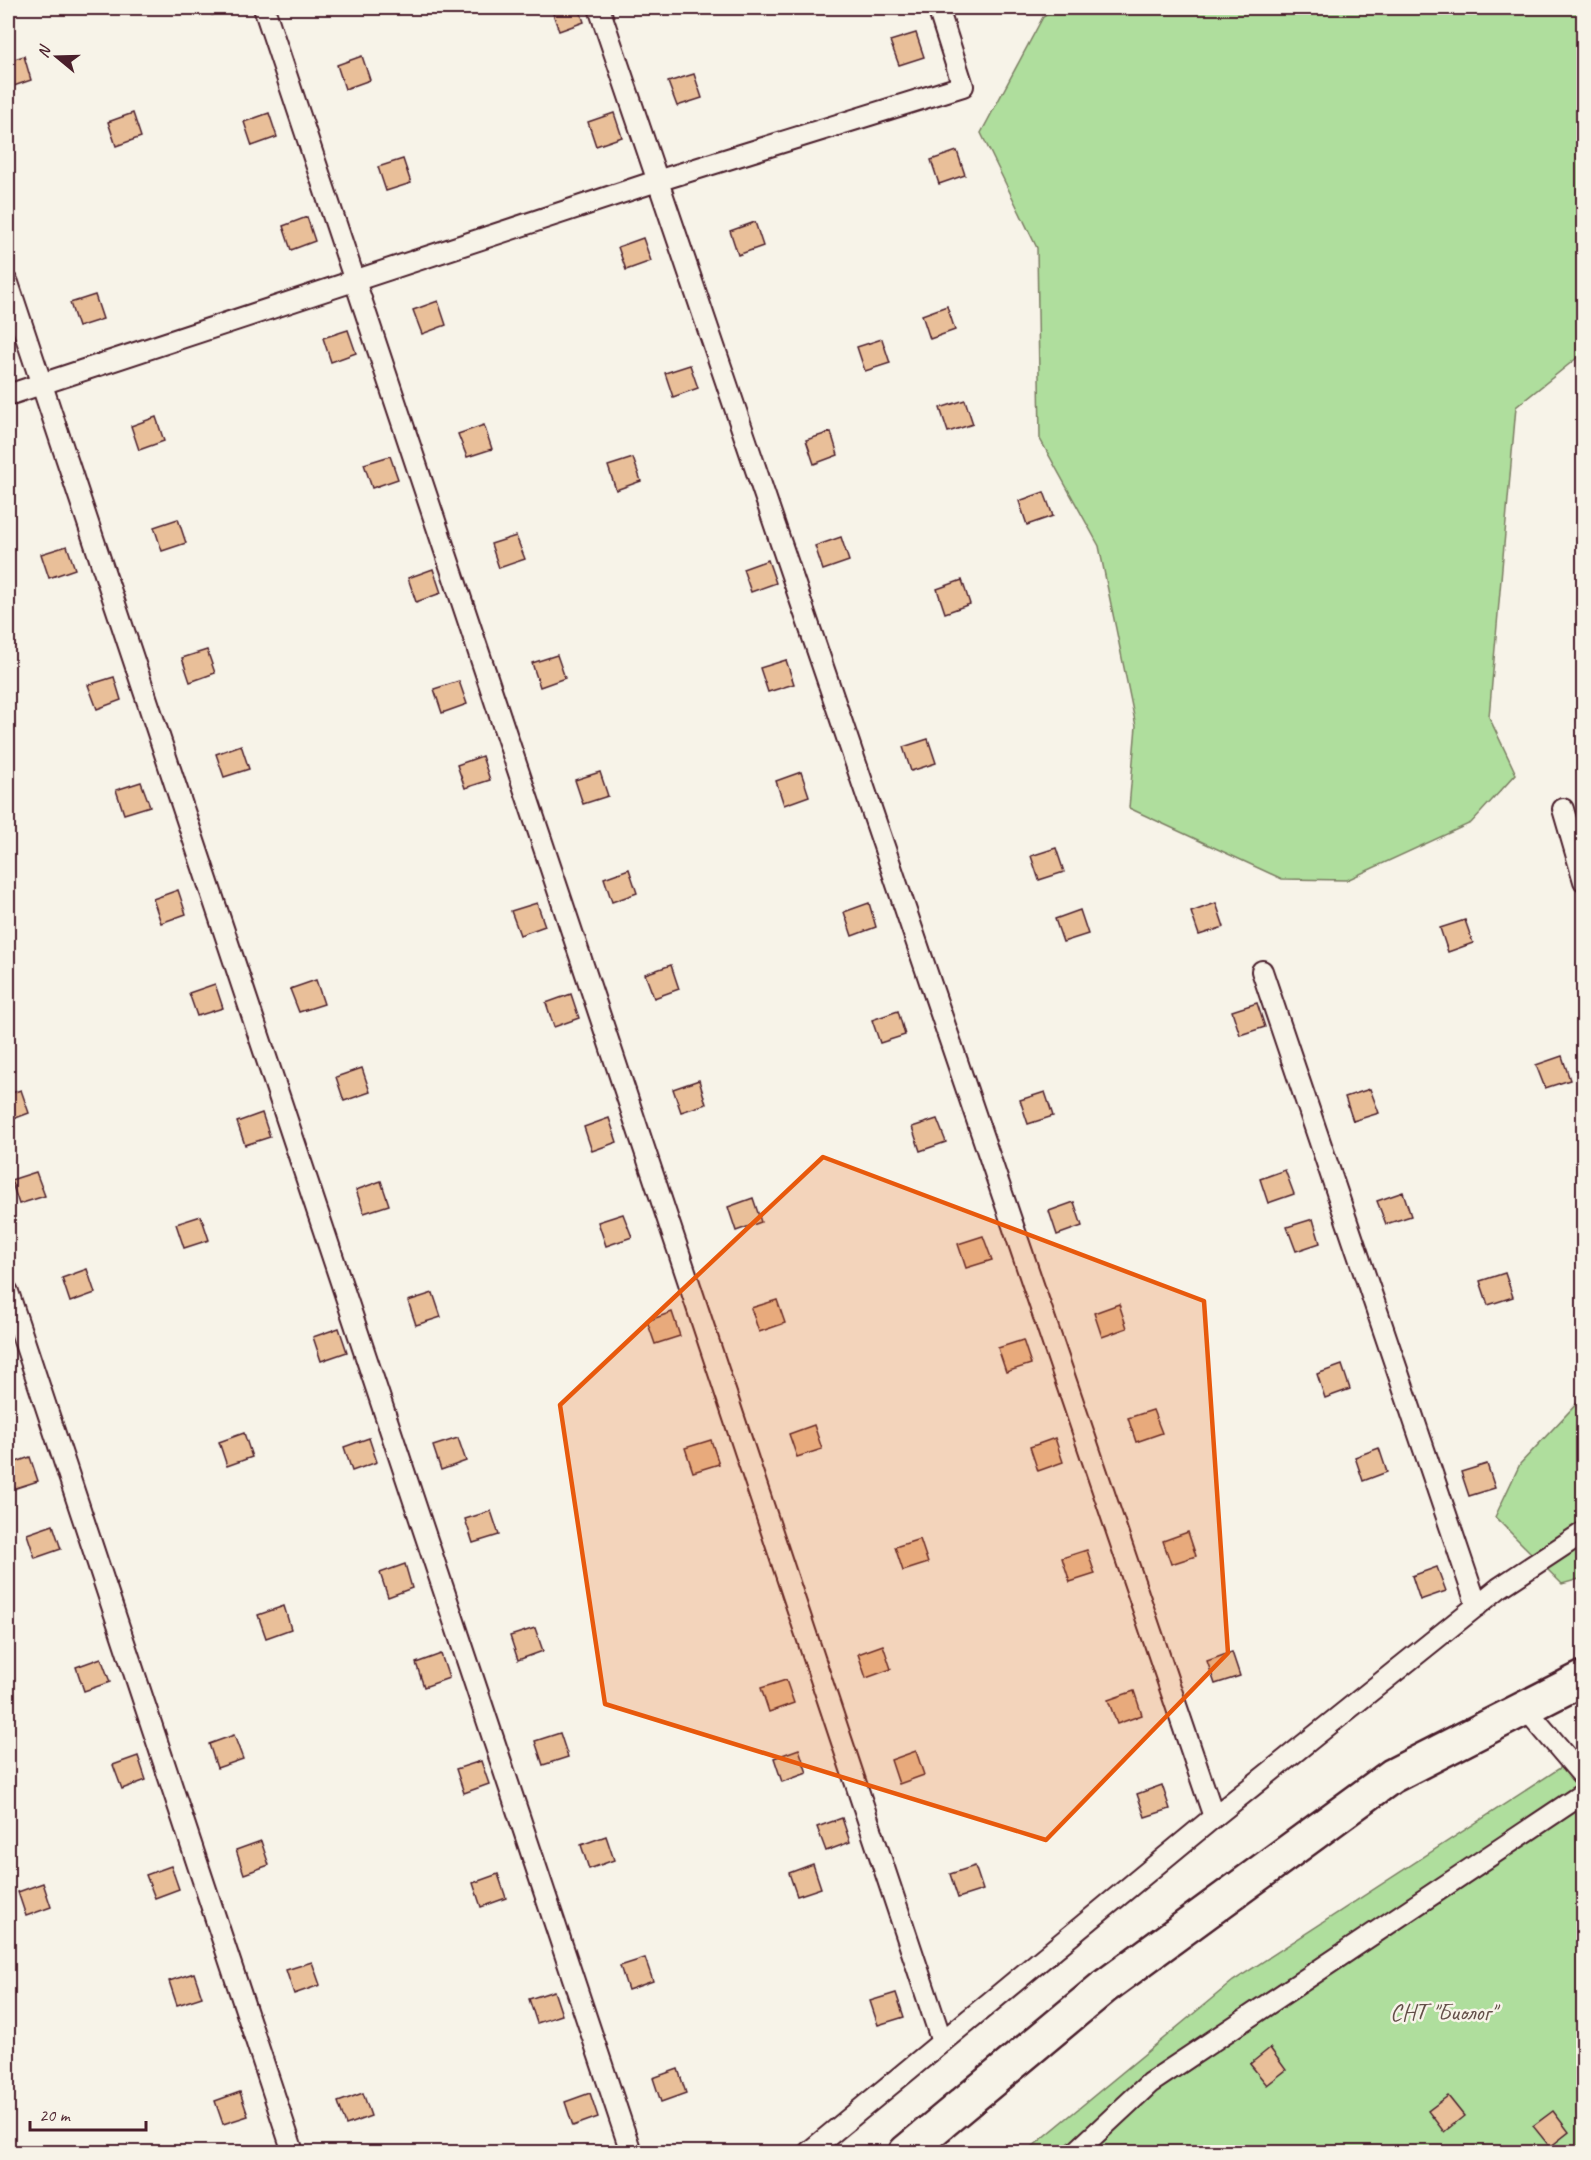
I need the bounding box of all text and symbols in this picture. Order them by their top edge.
north arrow [27,27,87,87]
text: N [33,42,56,60]
park label: СНТ "Биолог" [1390,1997,1501,2027]
scale bar [30,2094,146,2132]
text: 20 m [39,2104,72,2126]

